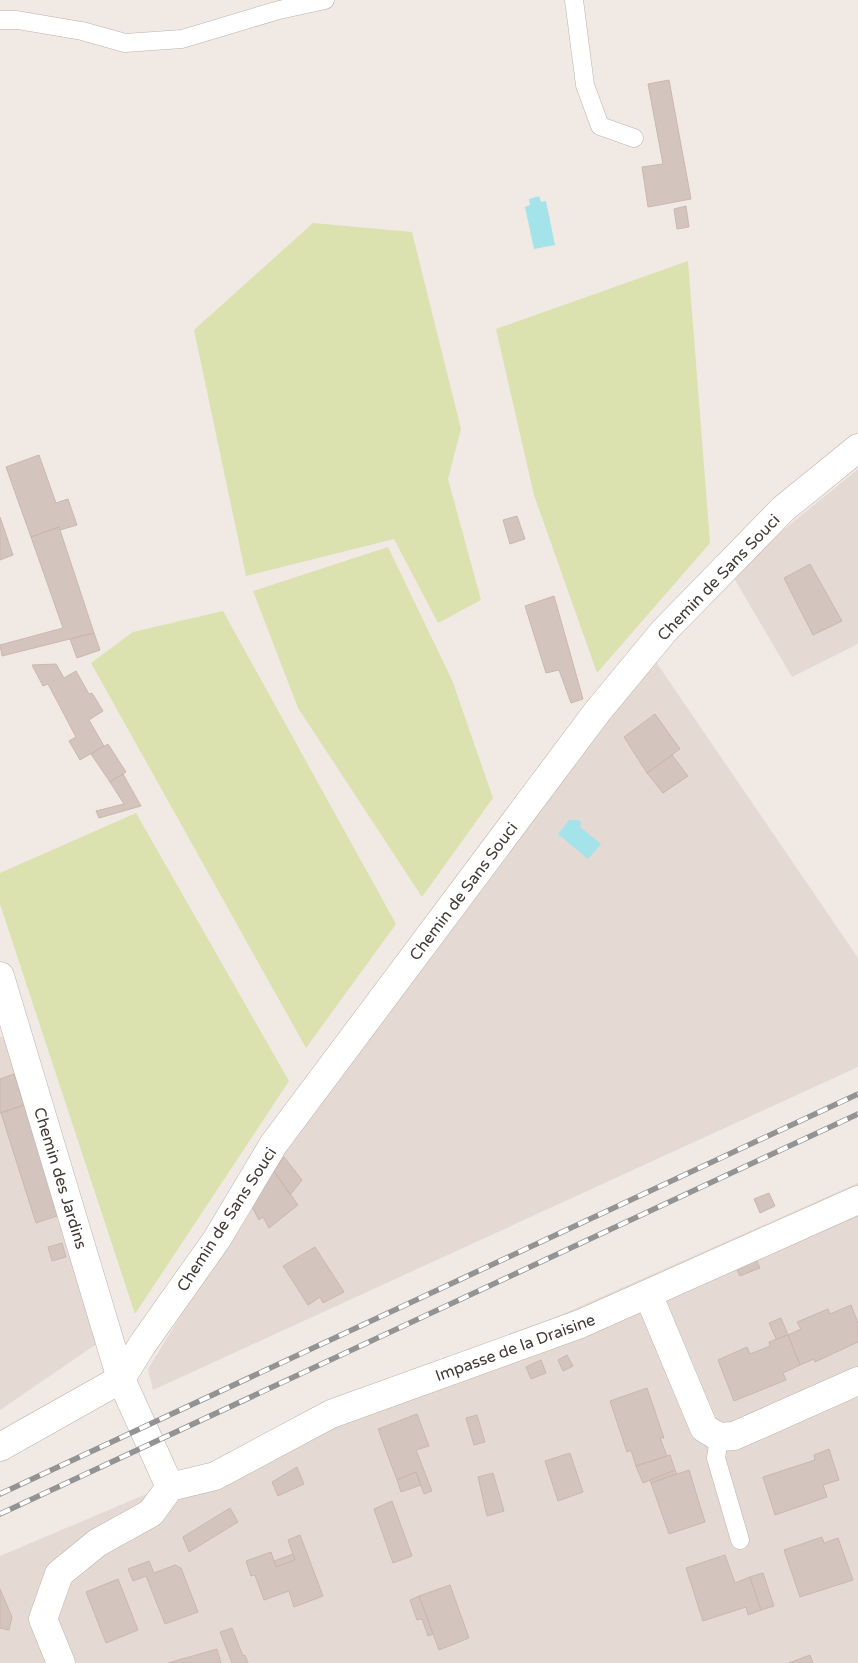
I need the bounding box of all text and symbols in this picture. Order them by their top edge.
street label: Chemin de Sans Souci [653,510,784,645]
street label: Chemin de Sans Souci [405,818,522,965]
street label: Chemin des Jardins [29,1105,91,1252]
street label: Chemin de Sans Souci [173,1144,281,1295]
street label: Impasse de la Draisine [433,1310,598,1386]

